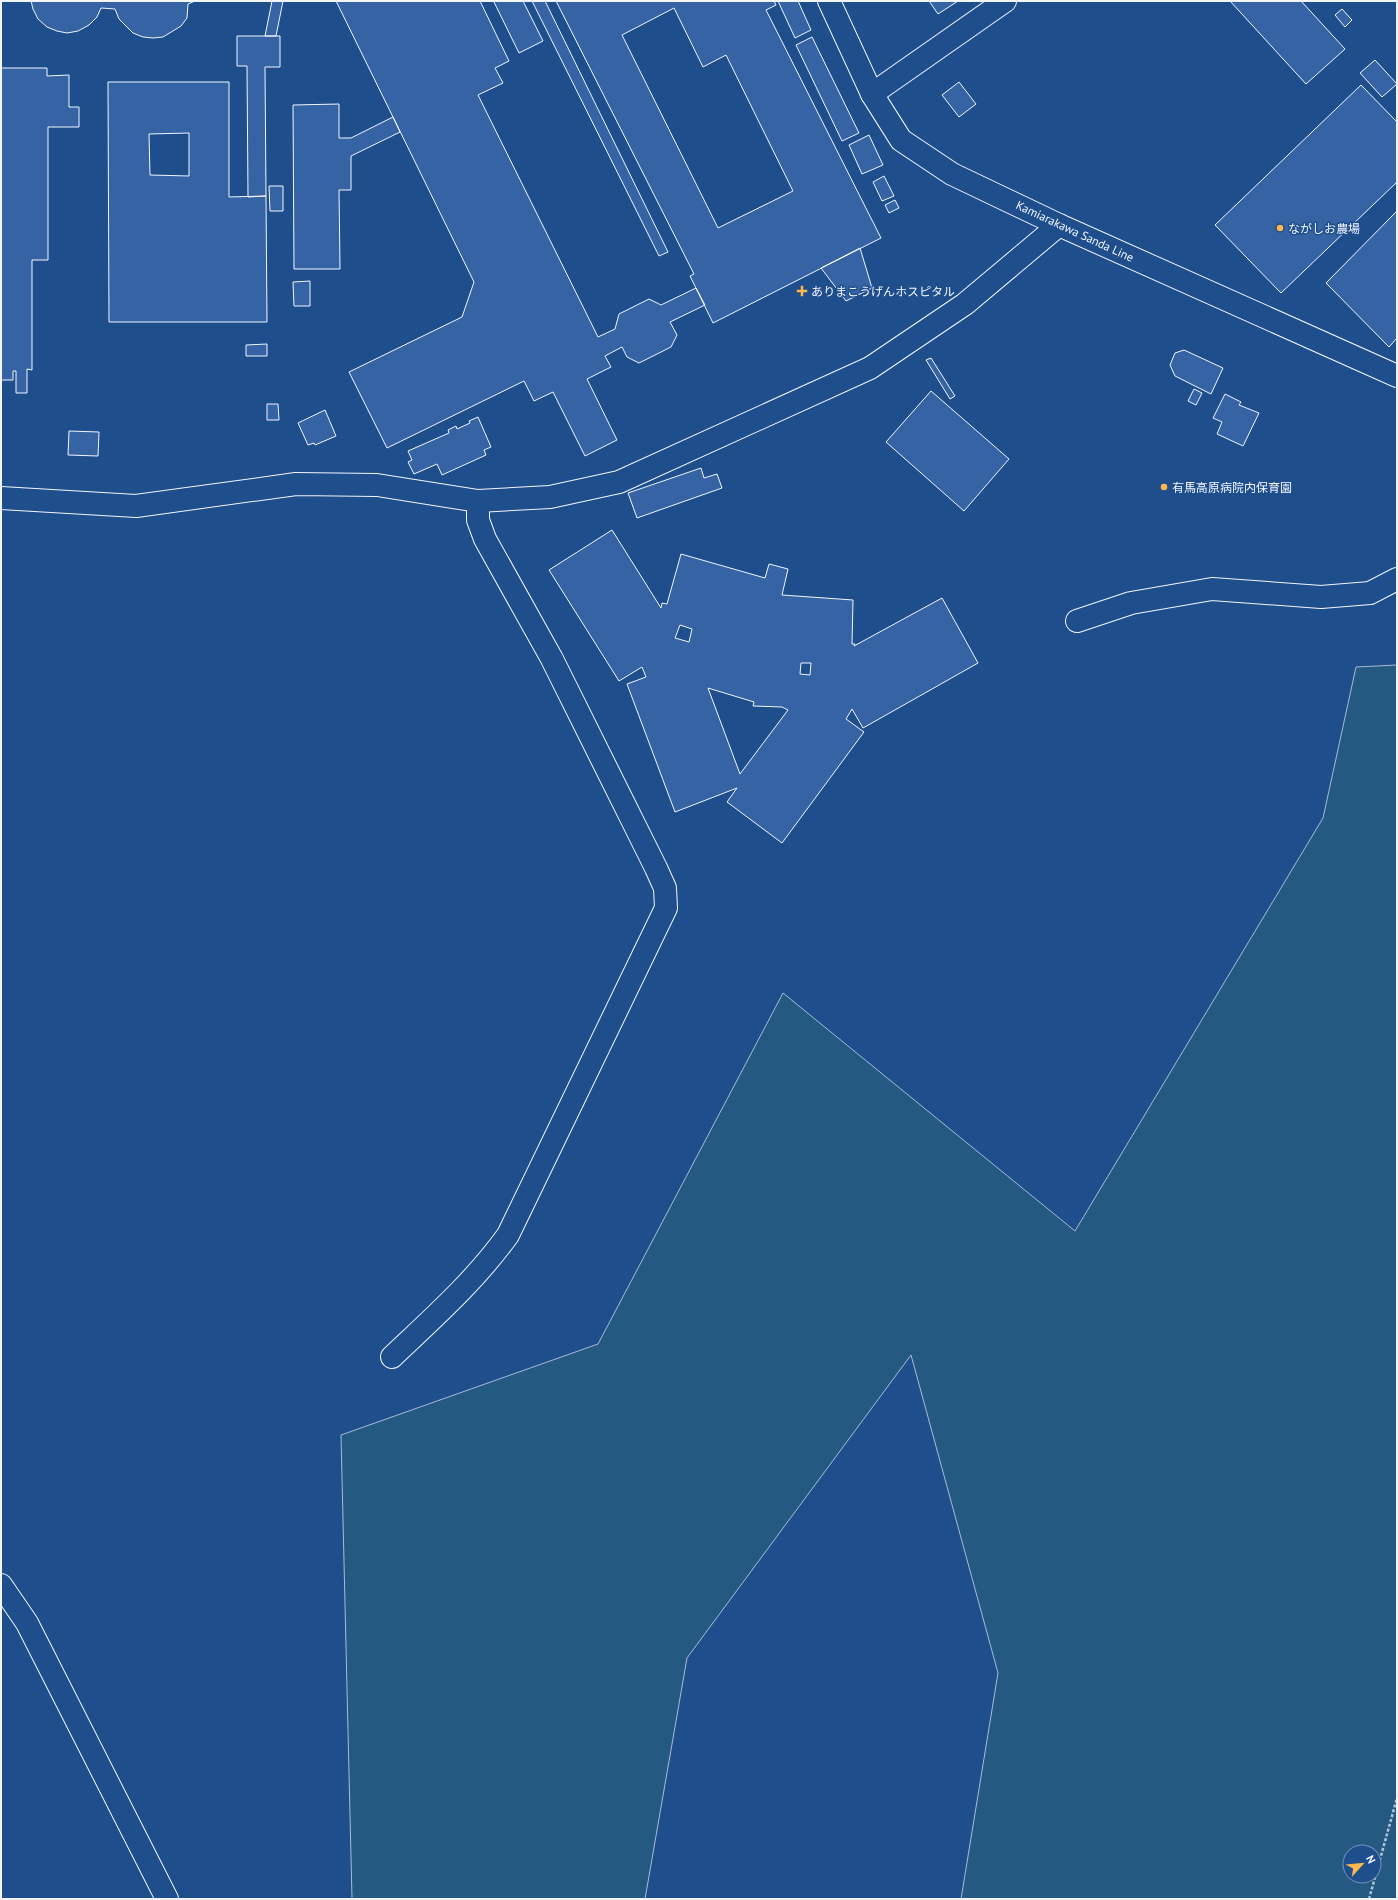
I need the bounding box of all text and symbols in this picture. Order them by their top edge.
street label: Kamiarakawa Sanda Line [1014,197,1136,265]
place label: ながしお農場 [1288,221,1360,236]
marker: ながしお農場 [1275,223,1285,233]
place label: ありまこうげんホスピタル [811,284,955,299]
marker: ありまこうげんホスピタル [796,285,808,297]
place label: 有馬高原病院内保育園 [1172,480,1292,495]
marker: 有馬高原病院内保育園 [1159,482,1169,492]
north arrow [1342,1844,1382,1884]
text: N [1363,1853,1379,1866]

